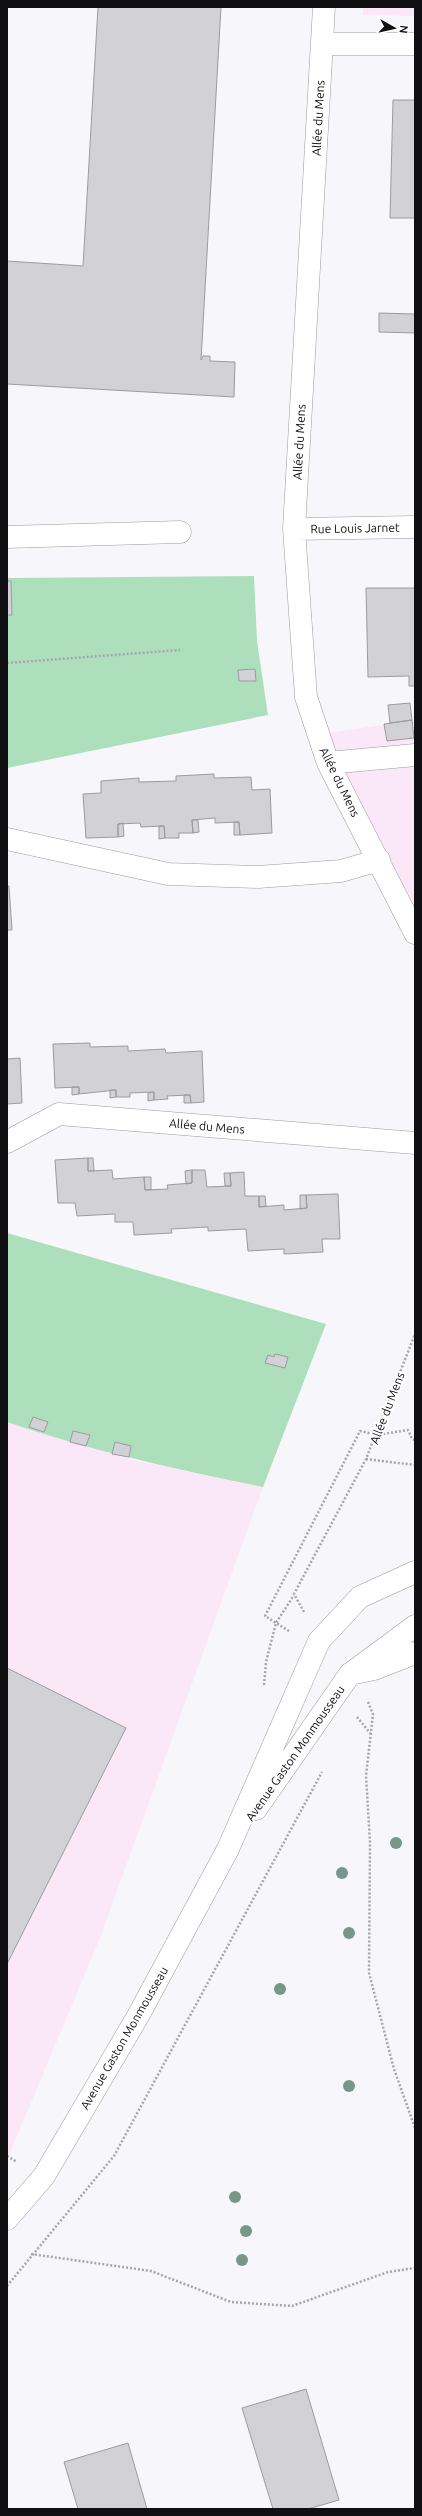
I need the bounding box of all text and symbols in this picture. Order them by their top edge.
north arrow [374,8,414,48]
text: N [397,24,410,34]
street label: Allée du Mens [310,80,326,156]
street label: Allée du Mens [291,404,307,480]
street label: Rue Louis Jarnet [310,521,400,535]
street label: Allée du Mens [318,745,362,819]
street label: Allée du Mens [169,1116,245,1136]
street label: Allée du Mens [367,1370,407,1446]
street label: Avenue Gaston Monmousseau [243,1683,347,1823]
street label: Avenue Gaston Monmousseau [78,1964,170,2112]

